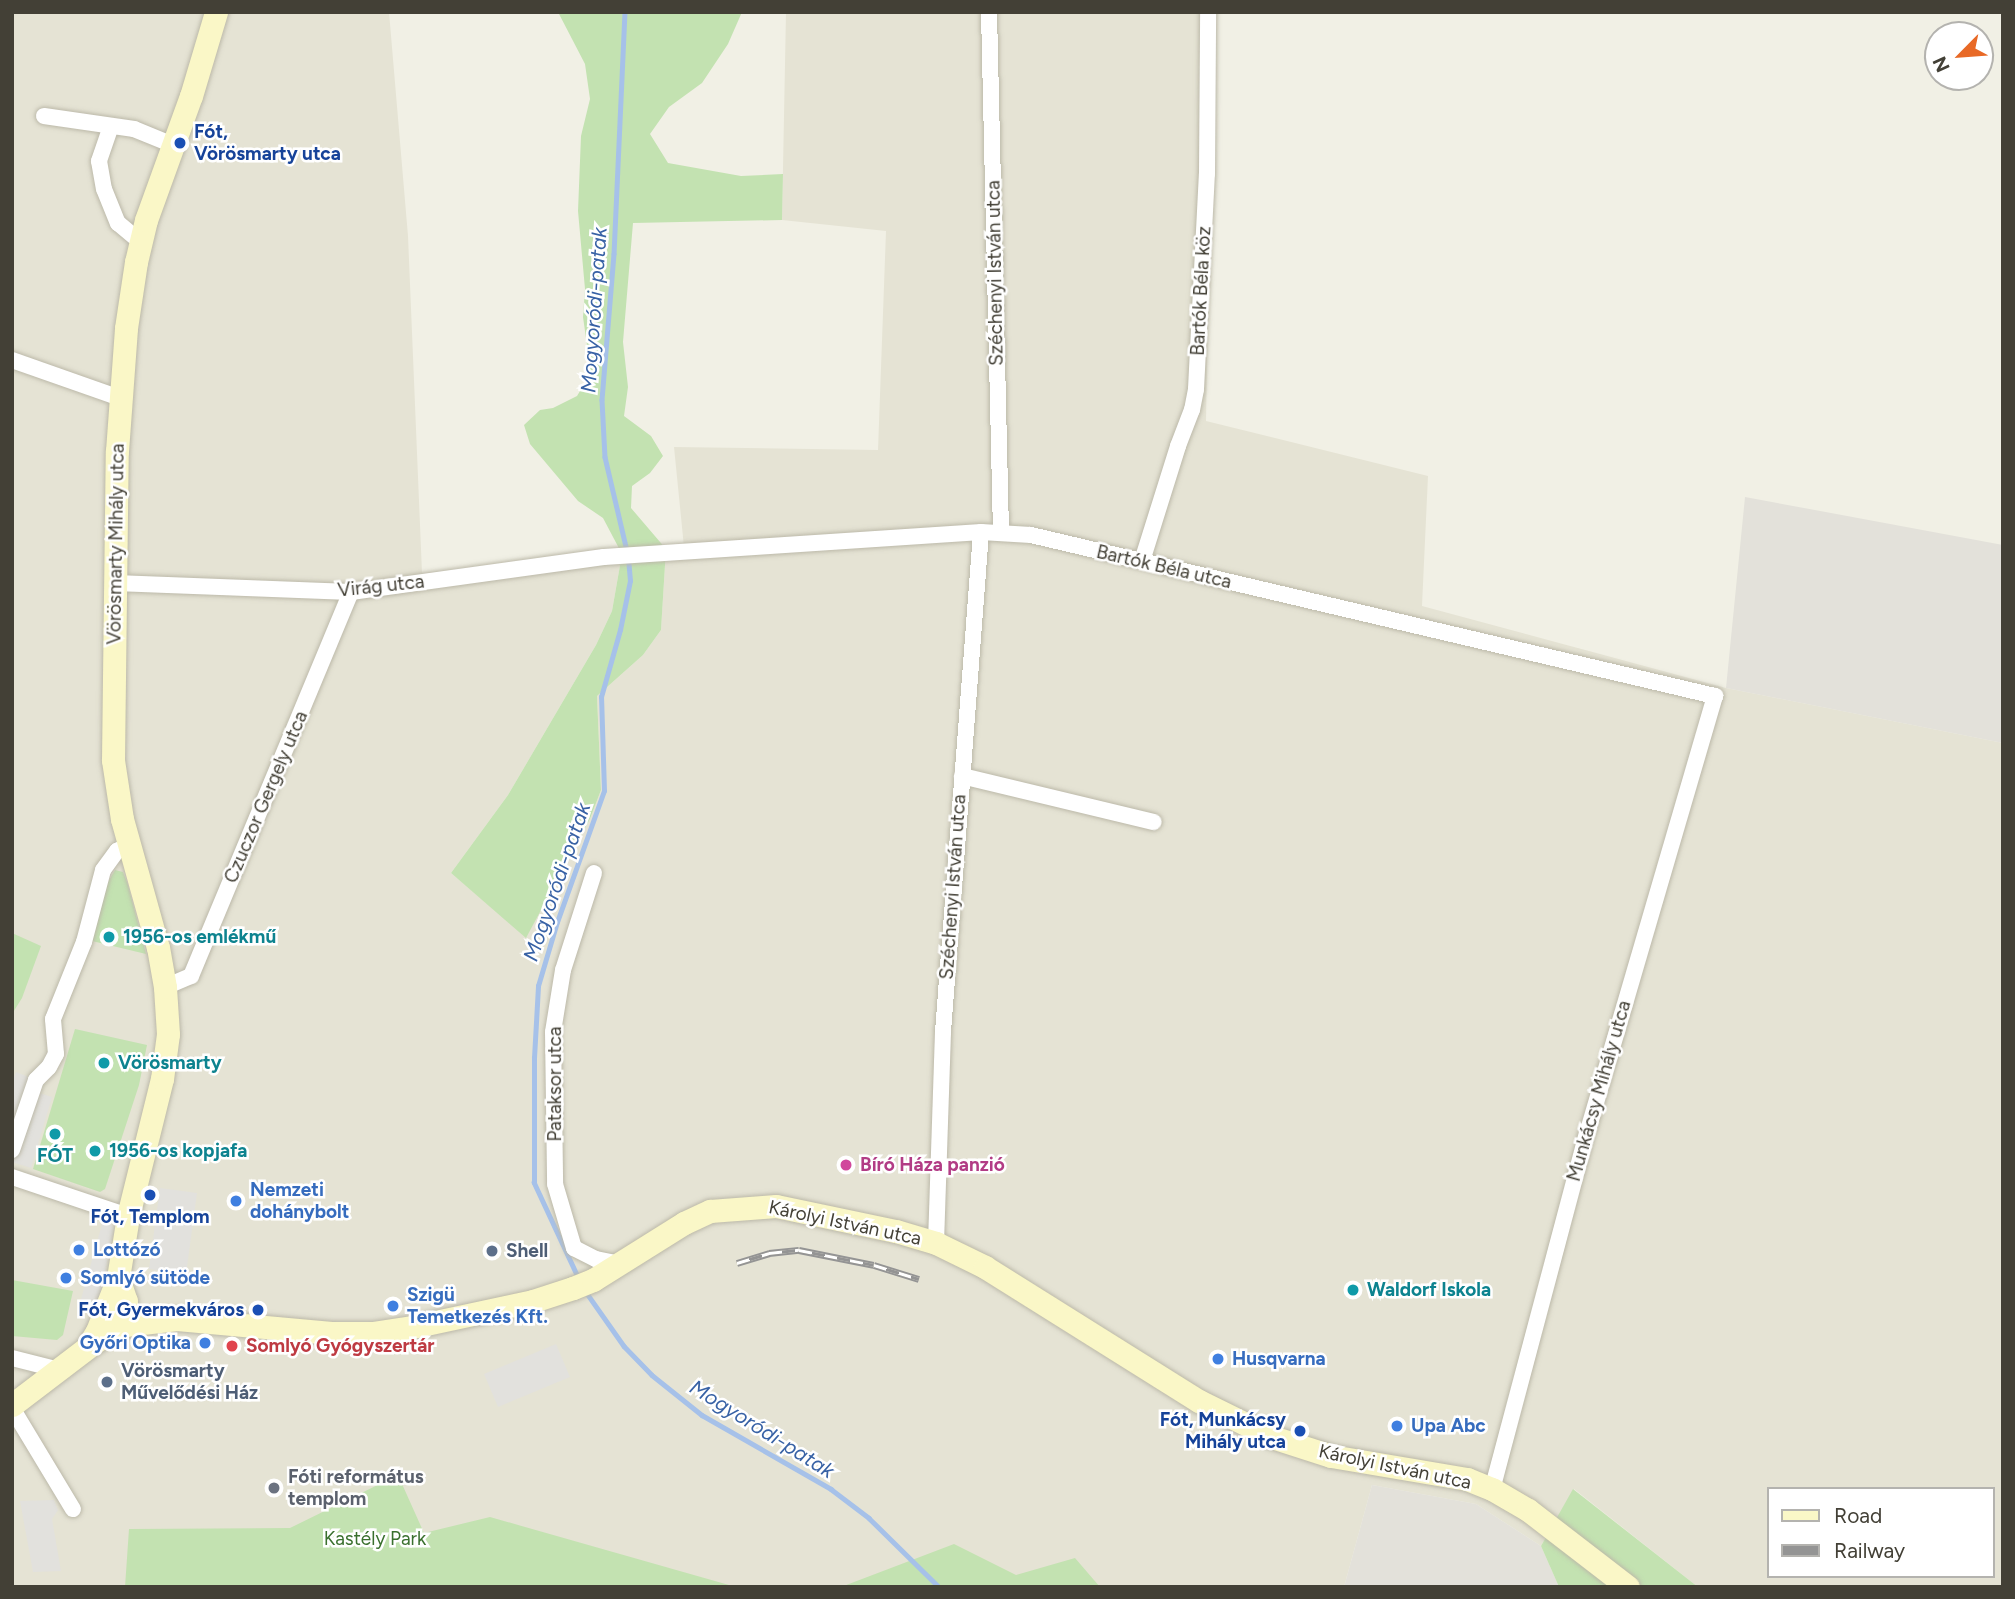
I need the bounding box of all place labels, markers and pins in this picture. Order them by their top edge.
place label: Fót, Vörösmarty utca [194,121,341,165]
marker: Fót, Vörösmarty utca [172,135,188,151]
place label: 1956-os emlékmű [123,926,276,948]
marker: 1956-os emlékmű [101,929,117,945]
place label: Vörösmarty [118,1052,222,1074]
marker: Vörösmarty [96,1055,112,1071]
marker: FÓT [47,1126,63,1142]
place label: 1956-os kopjafa [109,1140,247,1162]
marker: 1956-os kopjafa [87,1143,103,1159]
place label: FÓT [37,1145,73,1167]
place label: Bíró Háza panzió [860,1154,1005,1176]
marker: Bíró Háza panzió [838,1157,854,1173]
place label: Nemzeti dohánybolt [250,1179,349,1223]
marker: Fót, Templom [142,1187,158,1203]
marker: Nemzeti dohánybolt [228,1193,244,1209]
place label: Fót, Templom [90,1206,210,1228]
place label: Lottózó [93,1239,160,1261]
place label: Shell [506,1240,548,1262]
marker: Lottózó [71,1242,87,1258]
marker: Shell [484,1243,500,1259]
place label: Somlyó sütöde [80,1267,210,1289]
marker: Somlyó sütöde [58,1270,74,1286]
place label: Waldorf Iskola [1367,1279,1491,1301]
marker: Waldorf Iskola [1345,1282,1361,1298]
place label: Szigü Temetkezés Kft. [407,1284,548,1328]
marker: Szigü Temetkezés Kft. [385,1298,401,1314]
place label: Fót, Gyermekváros [78,1299,244,1321]
marker: Fót, Gyermekváros [250,1302,266,1318]
place label: Győri Optika [80,1332,191,1354]
marker: Győri Optika [197,1335,213,1351]
place label: Somlyó Gyógyszertár [246,1335,435,1357]
marker: Somlyó Gyógyszertár [224,1338,240,1354]
place label: Husqvarna [1232,1348,1326,1370]
marker: Husqvarna [1210,1351,1226,1367]
place label: Vörösmarty Művelődési Ház [121,1360,258,1404]
marker: Vörösmarty Művelődési Ház [99,1374,115,1390]
place label: Fót, Munkácsy Mihály utca [1160,1409,1286,1453]
place label: Upa Abc [1411,1415,1486,1437]
marker: Upa Abc [1389,1418,1405,1434]
marker: Fót, Munkácsy Mihály utca [1292,1423,1308,1439]
place label: Fóti református templom [288,1466,424,1510]
marker: Fóti református templom [266,1480,282,1496]

